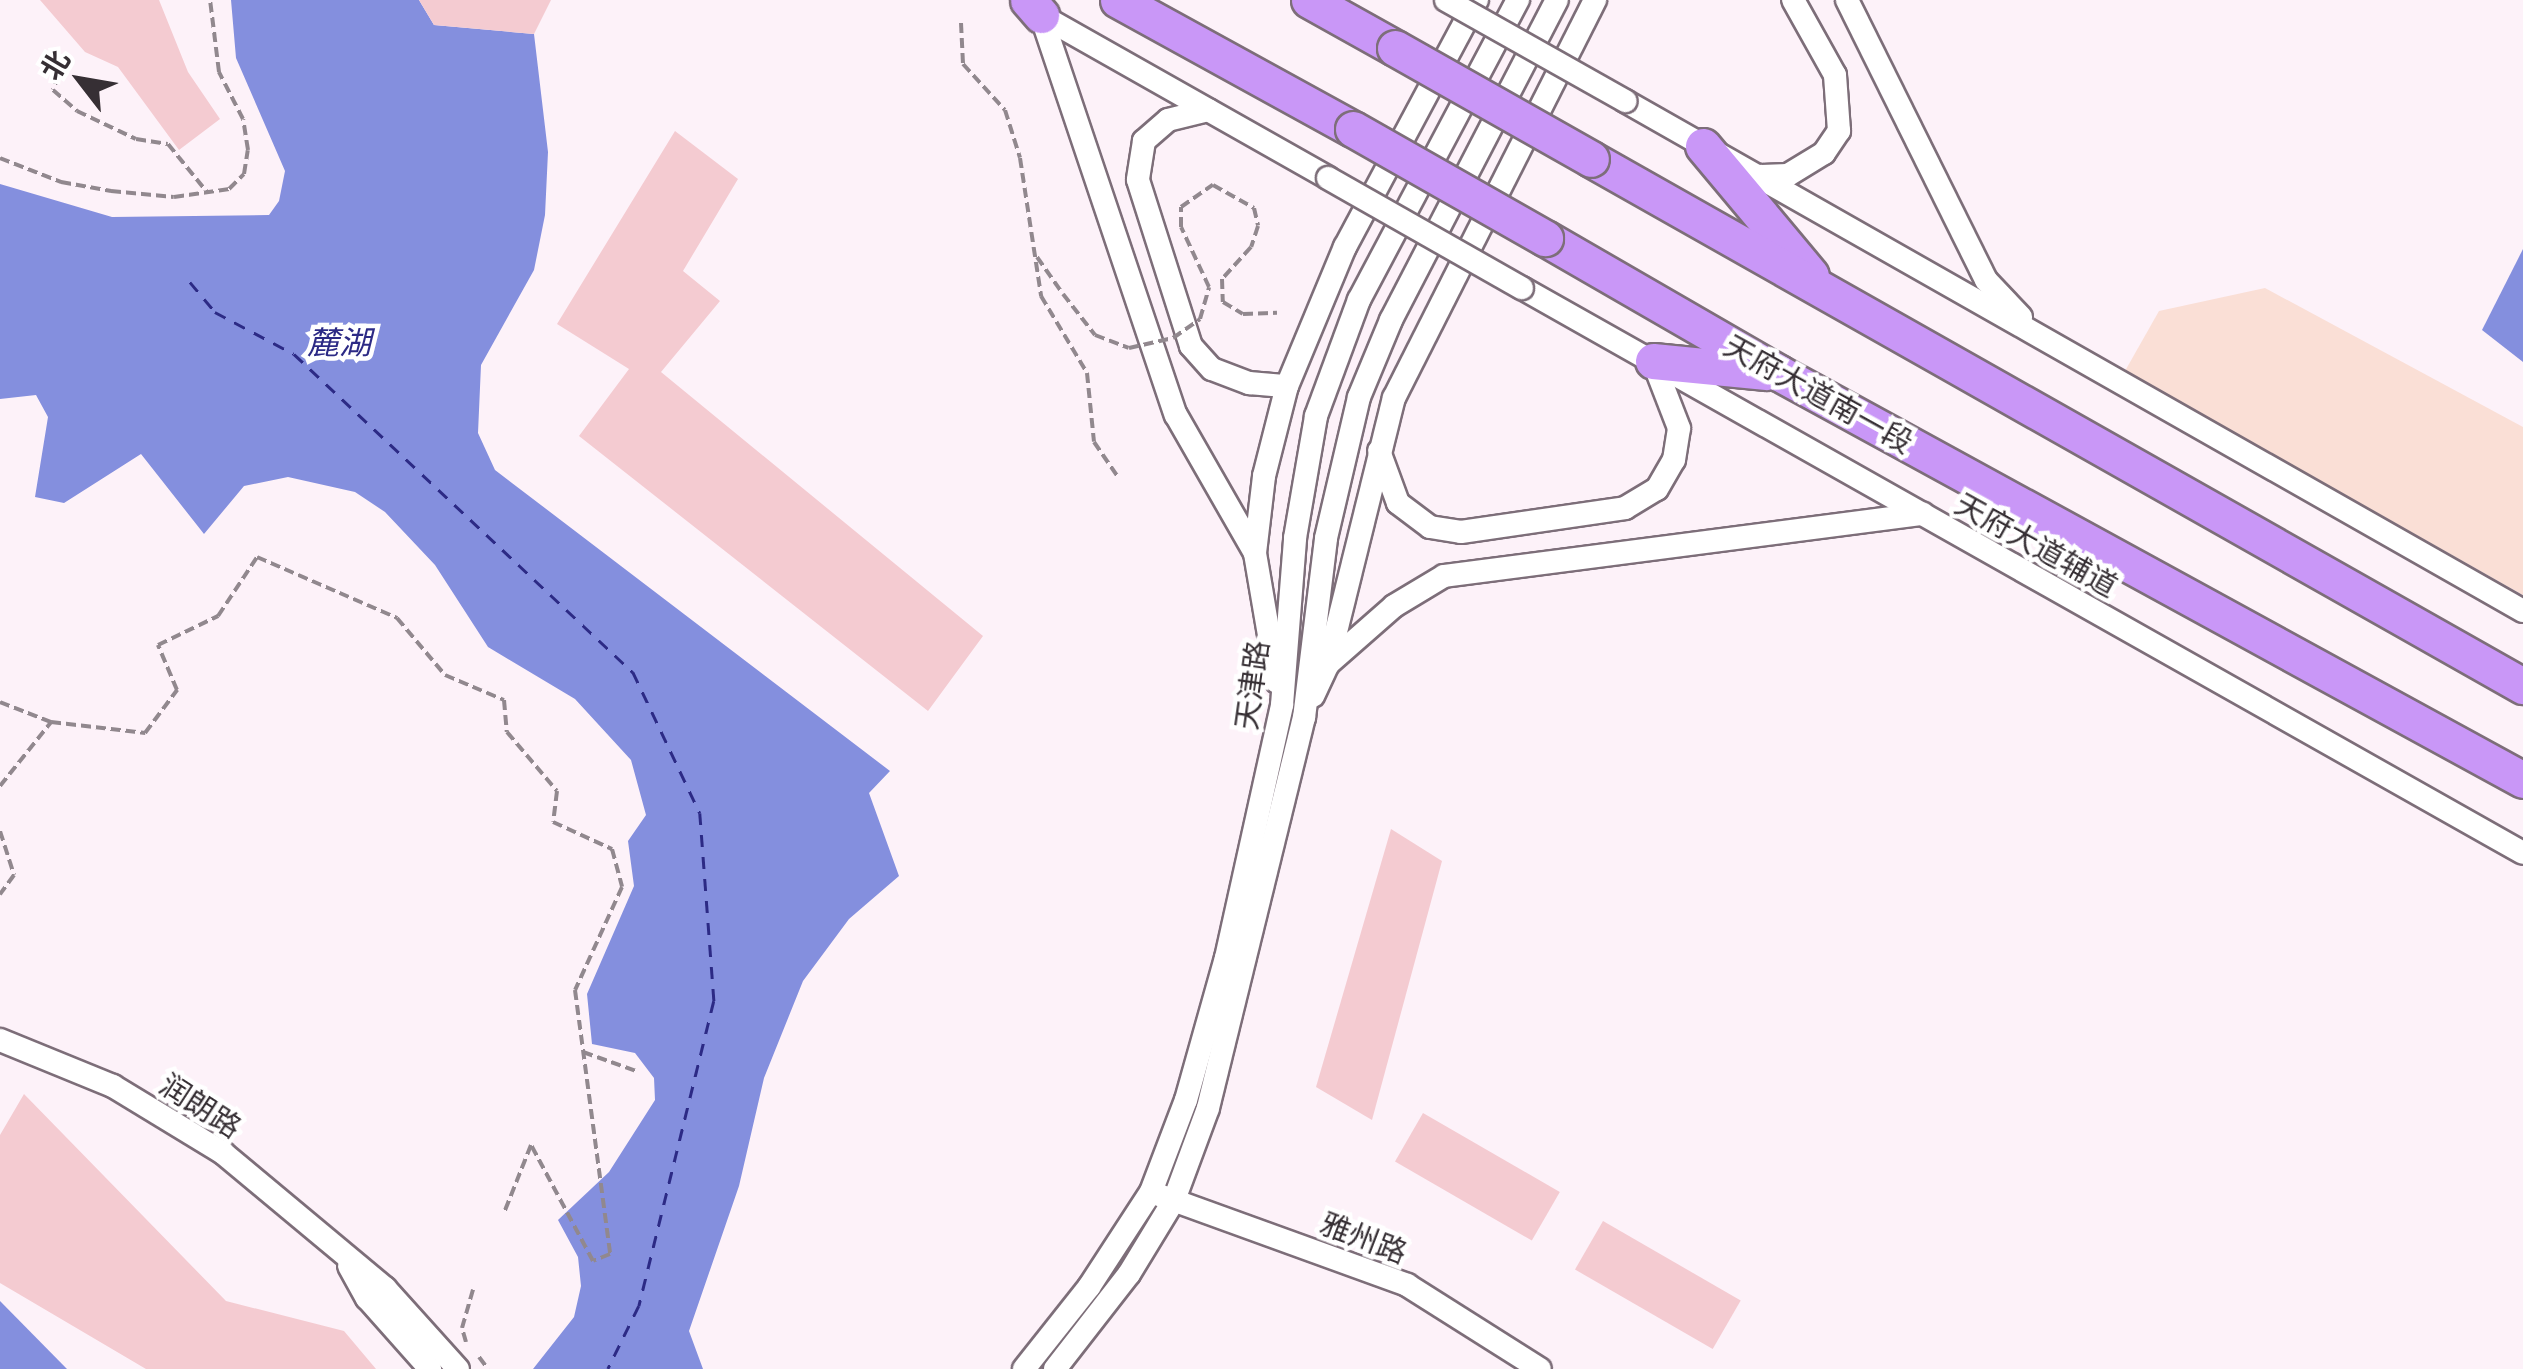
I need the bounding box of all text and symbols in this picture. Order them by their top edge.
north arrow [30,30,130,130]
text: 北 [32,44,76,85]
water label: 麓湖 [307,322,371,360]
street label: 天府大道南一段 [1718,326,1920,460]
street label: 天府大道辅道 [1950,485,2124,603]
street label: 天津路 [1227,638,1275,732]
street label: 润朗路 [153,1065,249,1145]
street label: 雅州路 [1316,1204,1412,1270]

